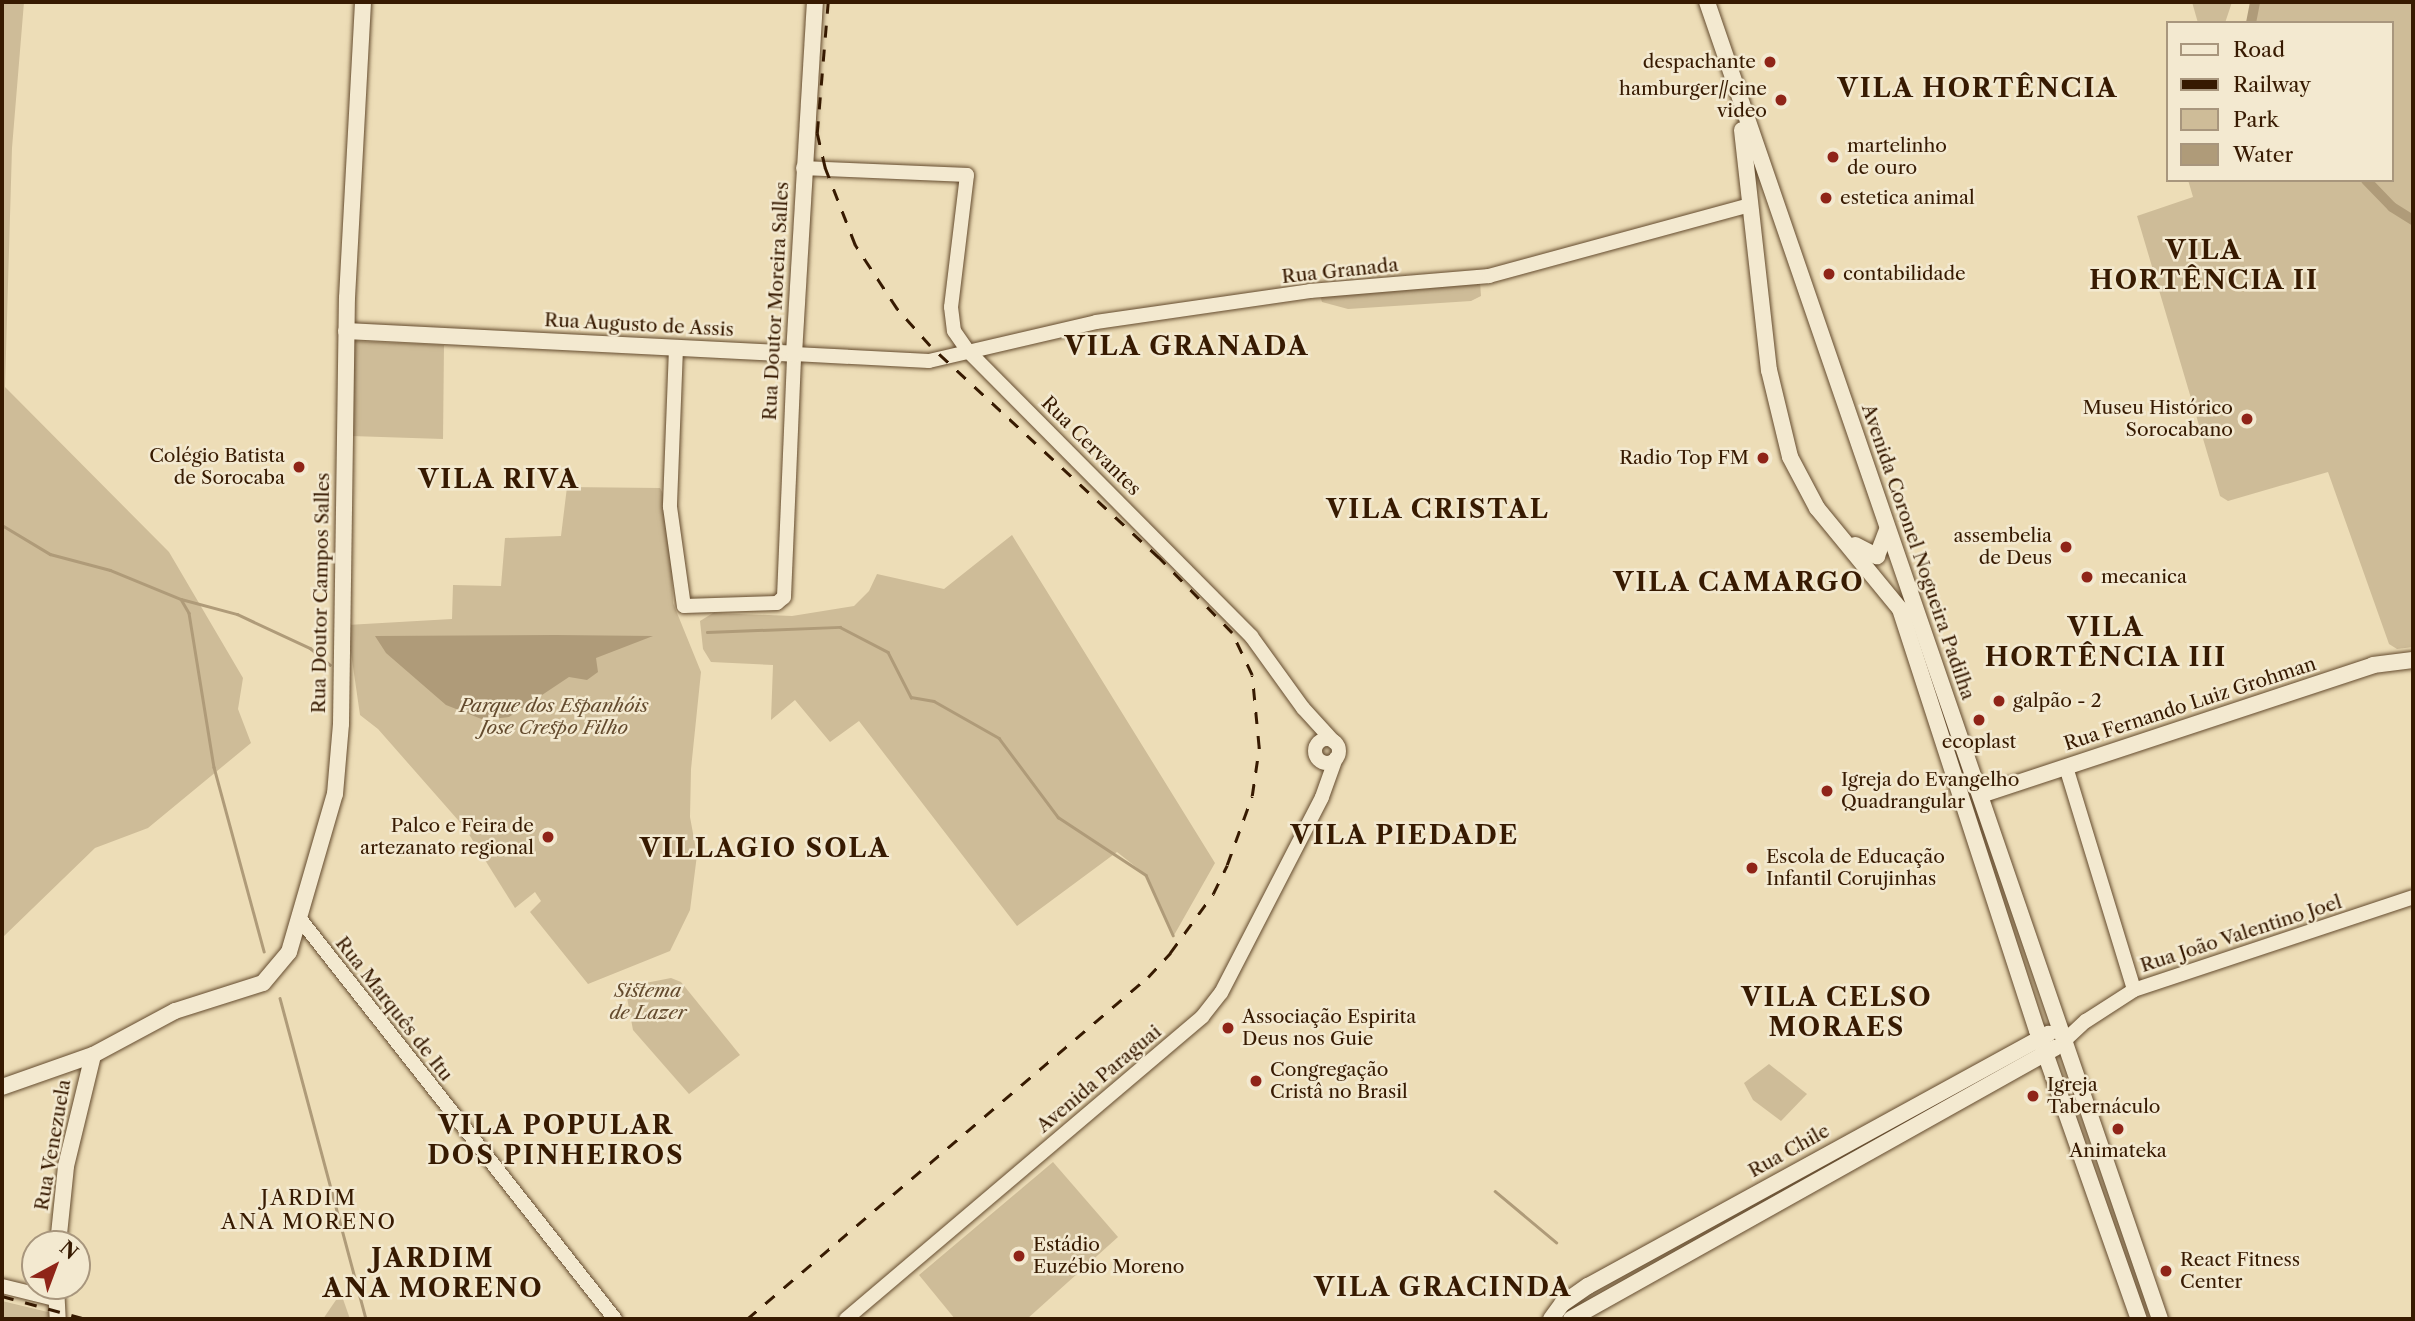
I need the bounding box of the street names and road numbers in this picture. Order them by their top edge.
street label: Rua Doutor Moreira Salles [758,181,794,421]
street label: Rua Granada [1280,254,1400,288]
street label: Rua Augusto de Assis [543,309,735,341]
street label: Rua Cervantes [1037,392,1145,500]
street label: Avenida Coronel Nogueira Padilha [1856,401,1980,703]
street label: Rua Doutor Campos Salles [307,472,335,714]
street label: Rua Fernando Luiz Grohman [2061,652,2319,756]
street label: Rua João Valentino Joel [2137,891,2345,977]
street label: Rua Marquês de Itu [330,932,458,1086]
street label: Avenida Paraguai [1032,1020,1166,1138]
street label: Rua Venezuela [30,1077,76,1213]
street label: Rua Chile [1744,1119,1834,1183]

